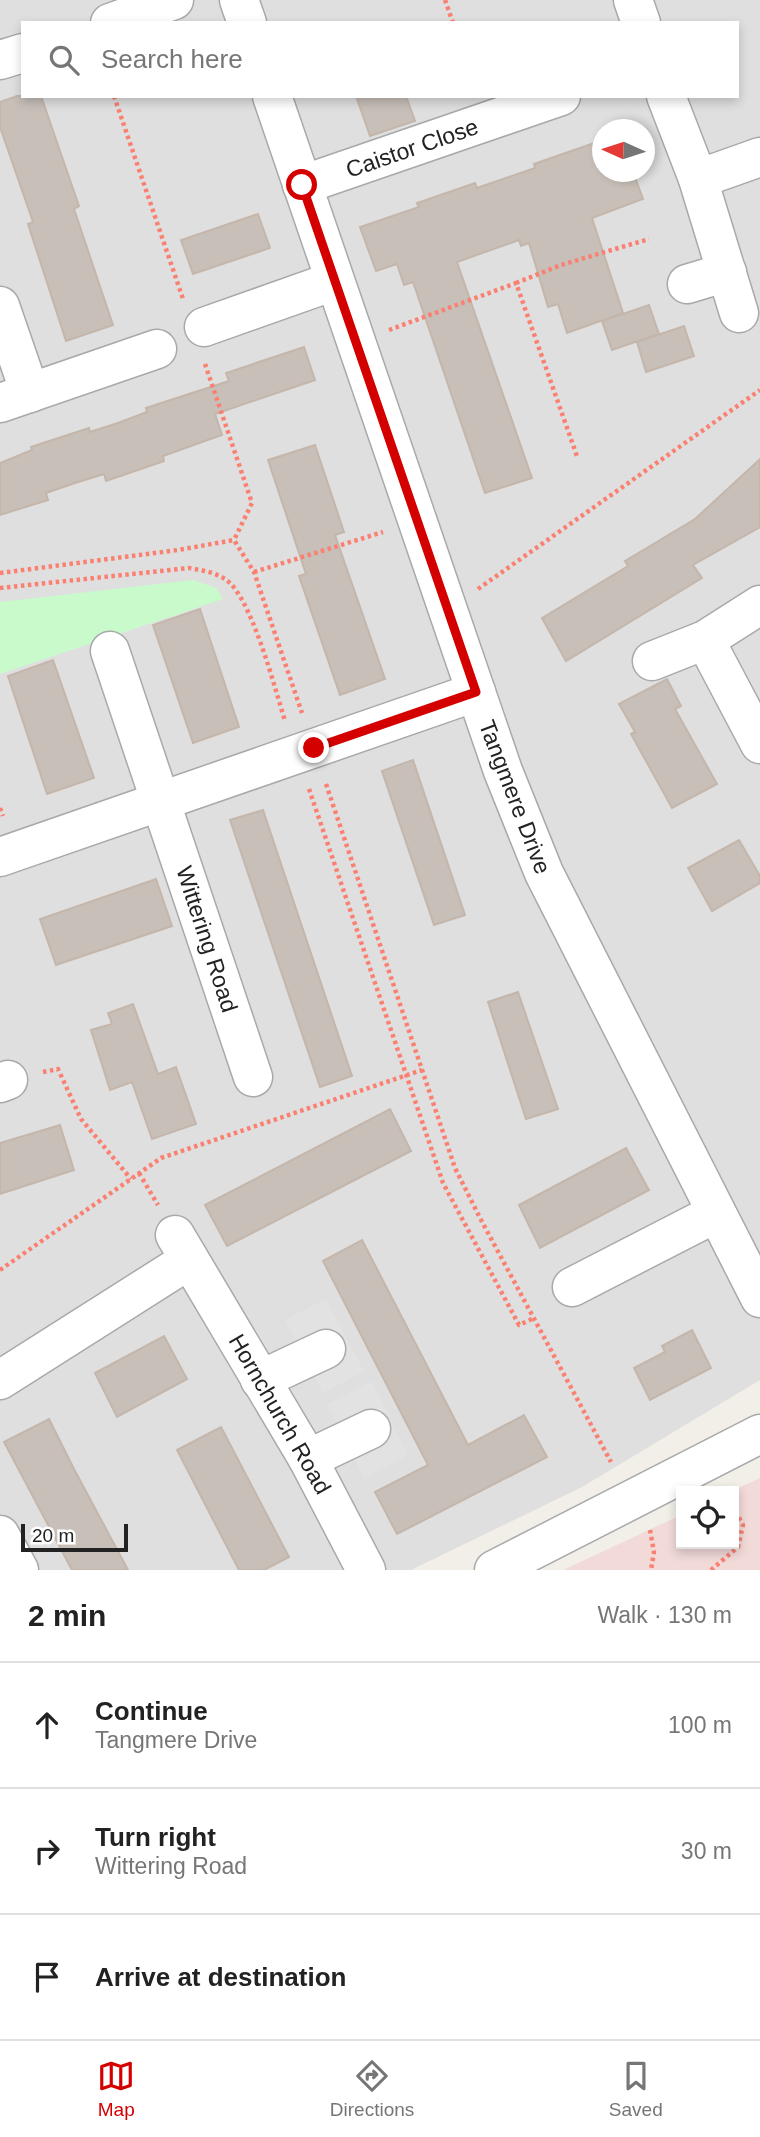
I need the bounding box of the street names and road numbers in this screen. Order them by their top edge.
street label: Caistor Close [343,113,481,183]
street label: Tangmere Drive [474,717,556,877]
street label: Wittering Road [171,863,243,1015]
street label: Hornchurch Road [224,1329,336,1499]

